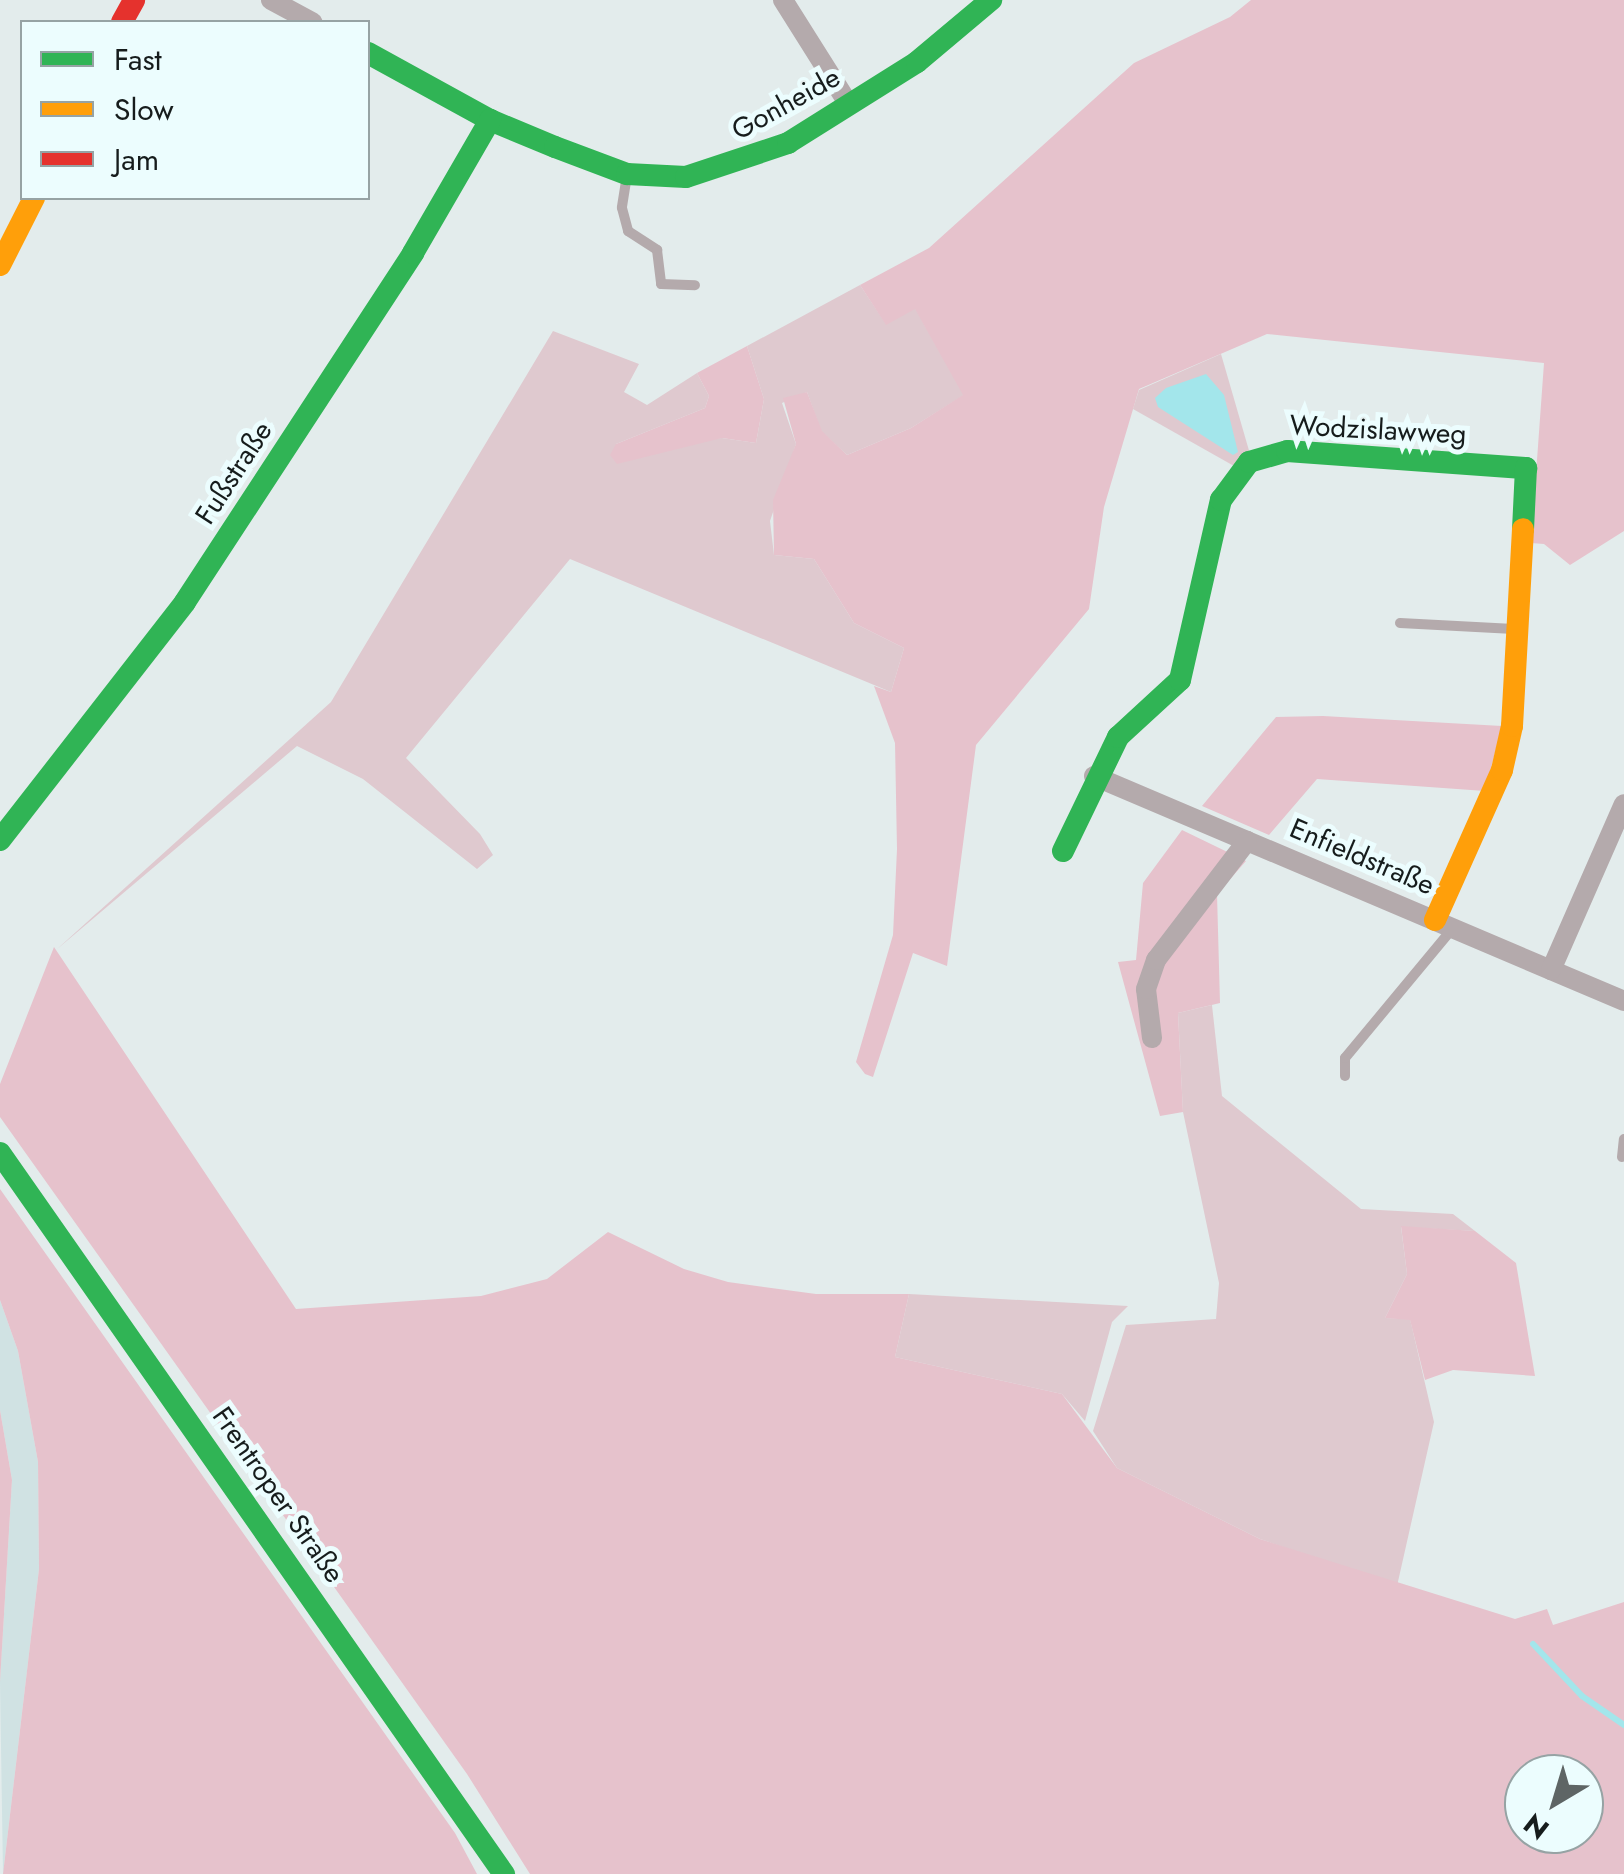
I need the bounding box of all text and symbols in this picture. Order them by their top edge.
legend [20,20,370,200]
text: Fast [114,38,162,81]
street label: Gonheide [726,61,846,147]
text: Slow [114,88,174,131]
text: Jam [114,138,159,181]
street label: Wodzislawweg [1289,409,1467,451]
street label: Fußstraße [189,416,279,530]
street label: Enfieldstraße [1285,812,1439,902]
street label: Frentroper Straße [205,1401,351,1589]
north arrow [1504,1754,1604,1854]
text: N [1515,1803,1558,1849]

